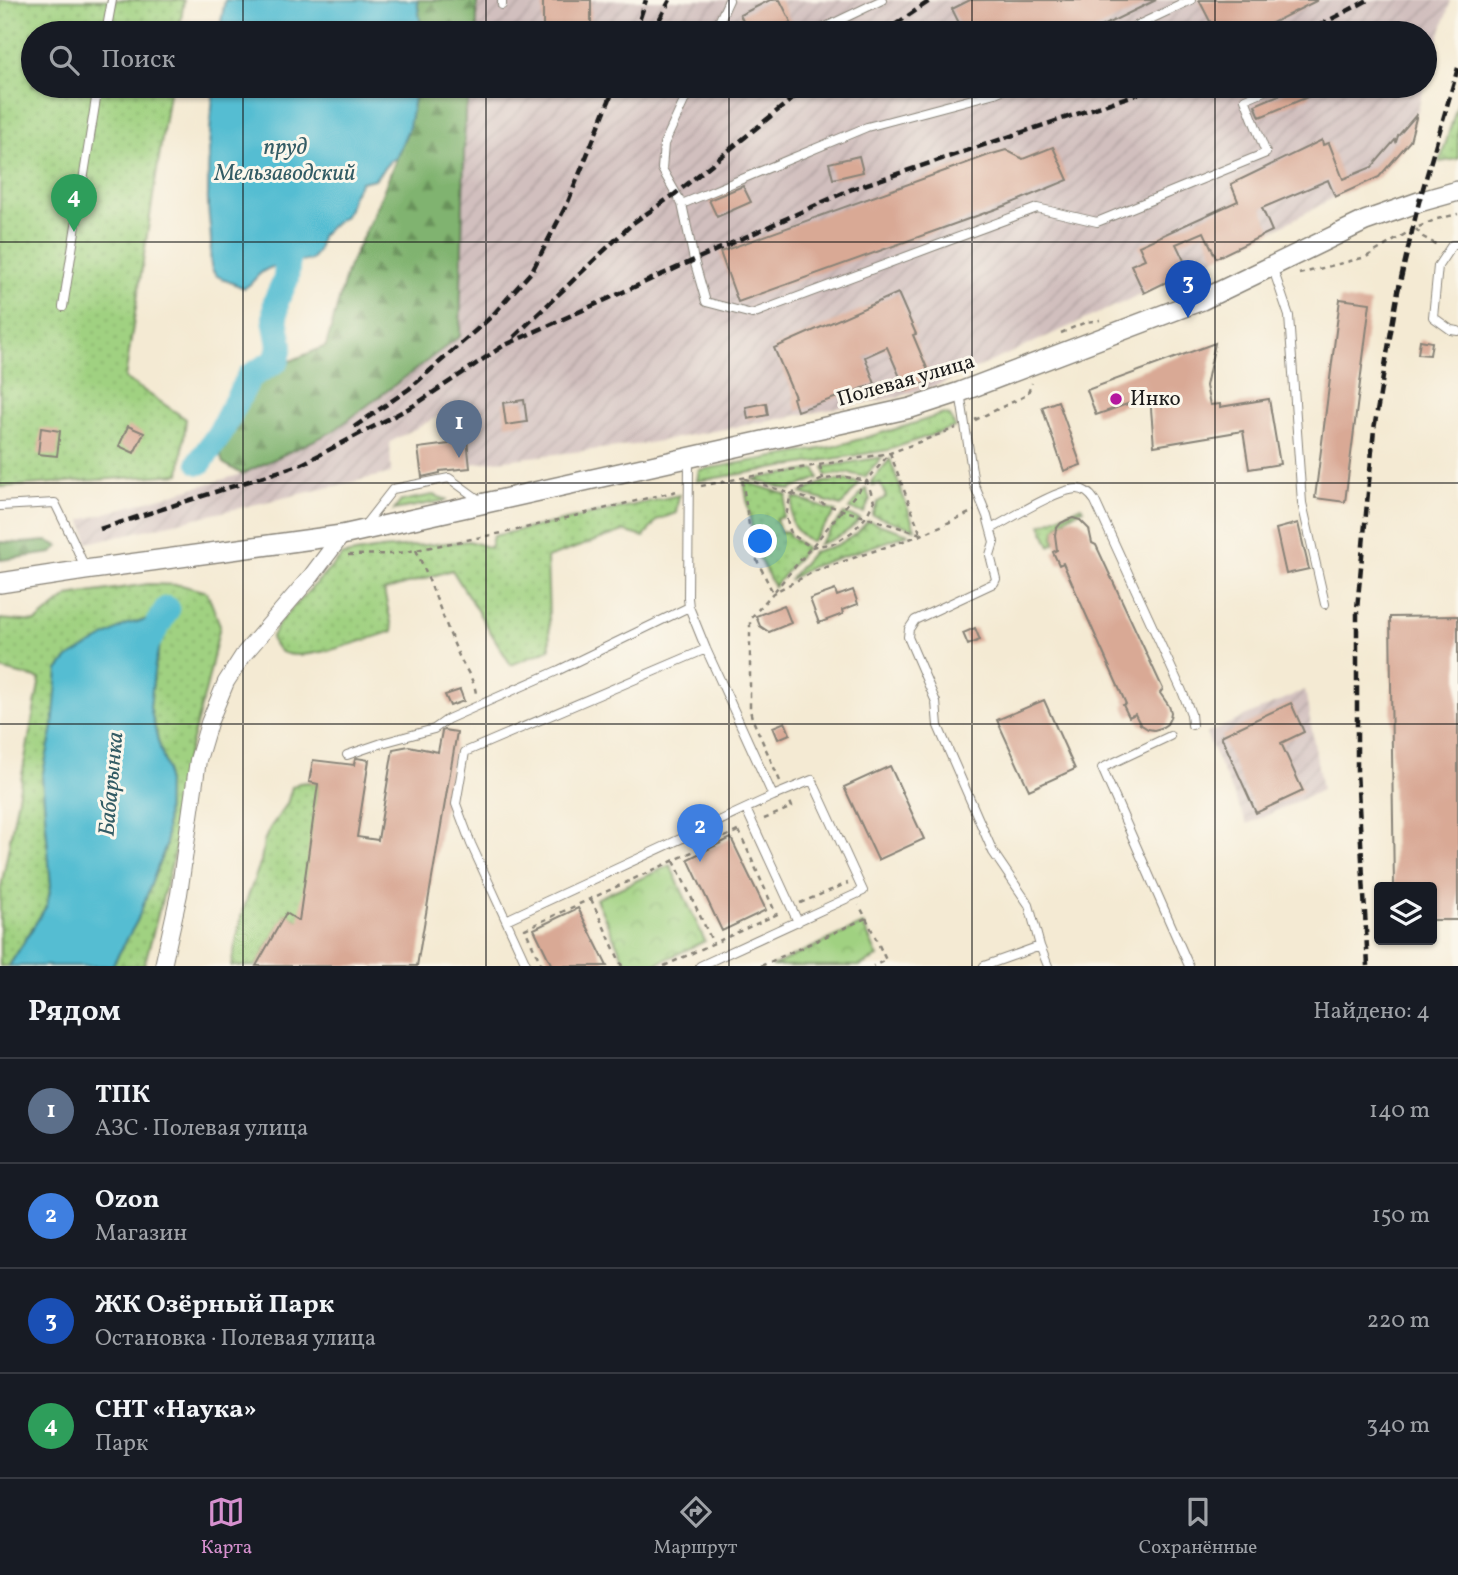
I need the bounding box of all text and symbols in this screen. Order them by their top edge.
search box [21,21,1437,98]
icon: search [45,41,83,79]
text: Поиск [101,42,175,78]
water label: пруд Мельзаводский [213,132,356,190]
pin: 4 [51,174,97,232]
pin: 3 [1165,260,1211,318]
street label: Полевая улица [834,347,978,415]
place label: Инко [1130,385,1181,414]
marker: Инко [1108,391,1124,407]
pin: 1 [436,400,482,458]
your location [743,524,777,558]
water label: Бабарынка [92,730,133,838]
pin: 2 [677,804,723,862]
map controls [1374,882,1437,945]
button: layers [1374,882,1437,945]
text: Рядом [28,991,121,1033]
text: Найдено: 4 [1313,996,1430,1028]
text: ТПК [95,1077,150,1113]
text: 1 [46,1095,56,1127]
text: 140 m [1369,1095,1430,1127]
text: АЗС · Полевая улица [95,1113,308,1145]
text: Ozon [95,1182,160,1218]
text: 2 [45,1200,57,1232]
text: 150 m [1372,1200,1430,1232]
text: Магазин [95,1218,187,1250]
text: ЖК Озёрный Парк [95,1287,334,1323]
text: 3 [45,1305,57,1337]
text: 220 m [1367,1305,1430,1337]
text: Остановка · Полевая улица [95,1323,376,1355]
text: СНТ «Наука» [95,1392,257,1428]
text: 4 [44,1410,58,1442]
text: 340 m [1366,1410,1430,1442]
text: Парк [95,1428,148,1460]
tab: Карта [201,1493,252,1561]
tab: Маршрут [654,1493,737,1561]
tab: Сохранённые [1139,1493,1257,1561]

